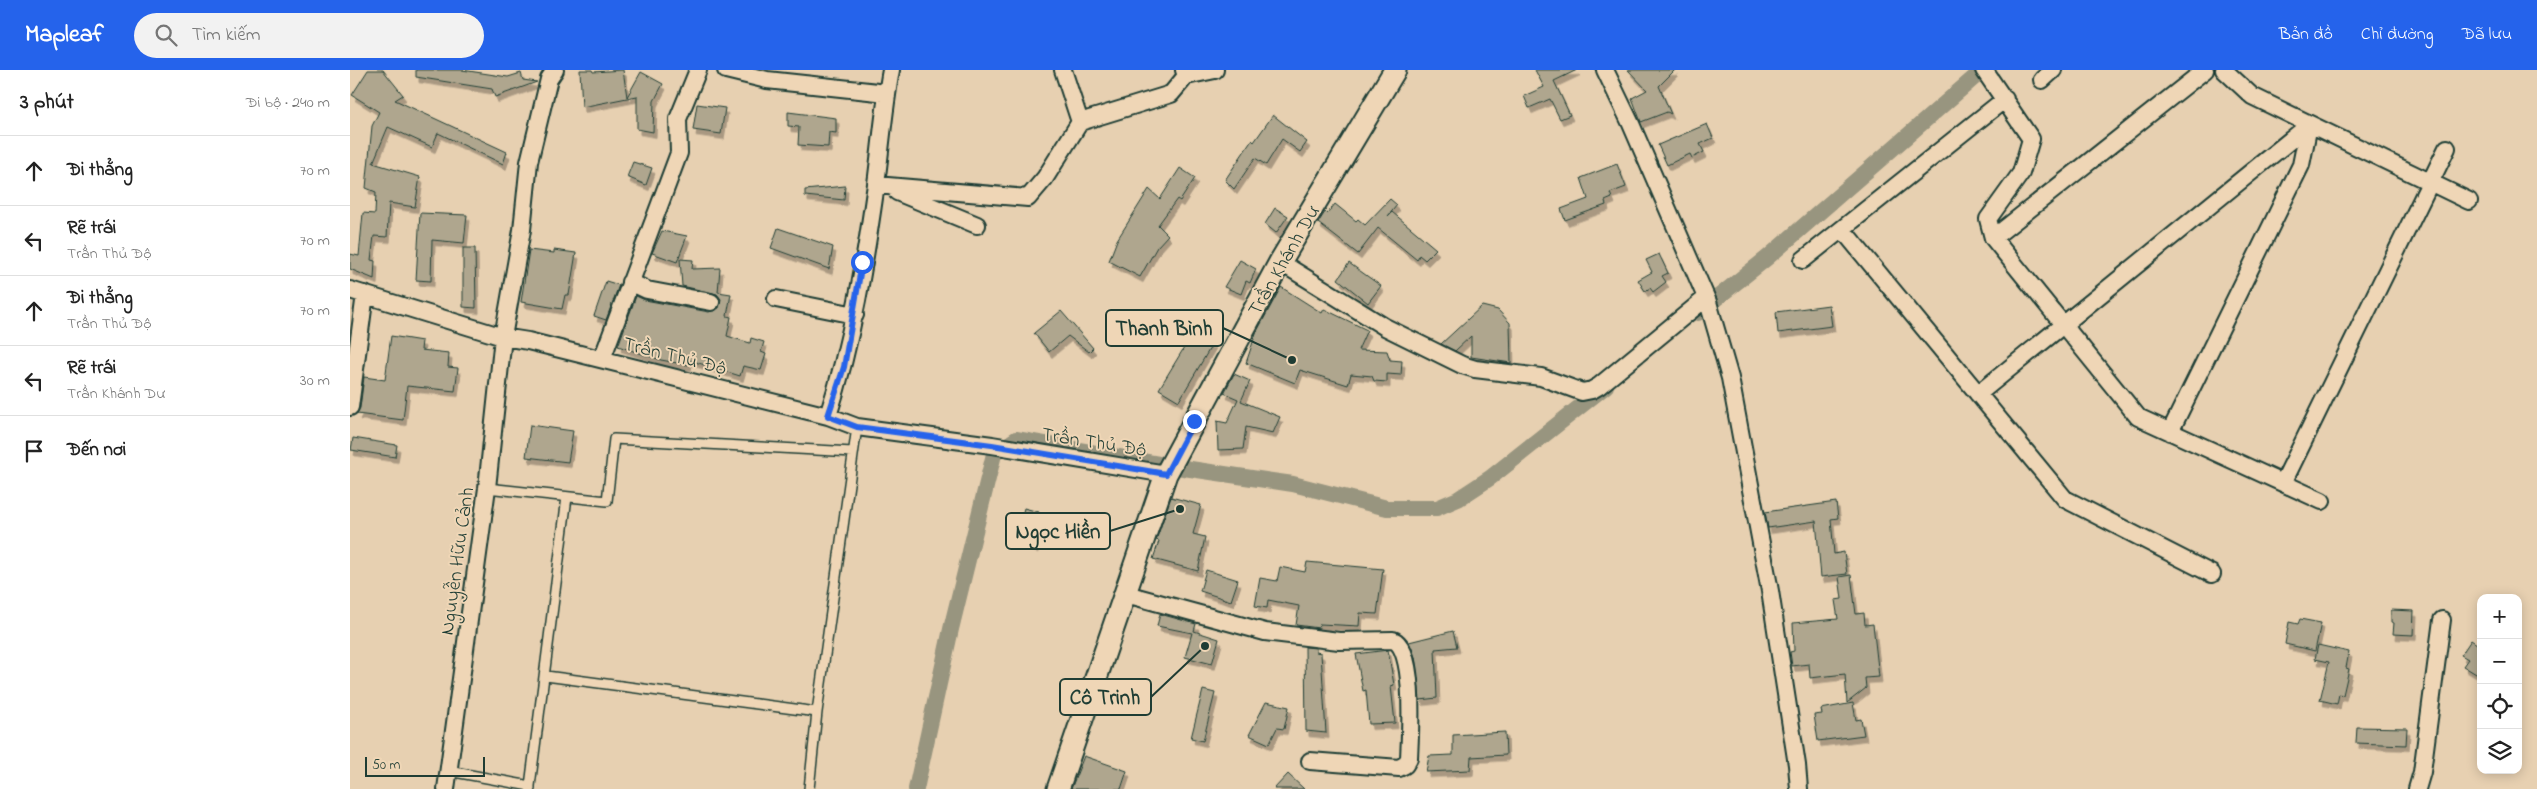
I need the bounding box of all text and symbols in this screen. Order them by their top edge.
search box [134,13,484,58]
text: Mapleaf [25,18,104,53]
icon: search [152,21,180,49]
text: Tìm kiếm [192,22,261,49]
text: Bản đồ [2279,22,2333,48]
text: Chỉ đường [2361,22,2434,48]
text: Đã lưu [2462,22,2512,48]
text: 3 phút [20,88,74,118]
text: Đi bộ · 240 m [246,91,330,115]
icon: ahead [20,157,48,185]
text: Đi thẳng [67,157,133,184]
text: 70 m [300,159,330,183]
street label: Trần Khánh Dư [1242,201,1328,322]
text: Rẽ trái [67,215,116,242]
icon: left [20,227,48,255]
text: 70 m [300,229,330,253]
text: Trần Thủ Độ [67,242,151,266]
route start [851,251,874,274]
text: Đi thẳng [67,285,133,312]
icon: ahead [20,297,48,325]
text: 70 m [300,299,330,323]
callout: Thanh Bình [1106,310,1223,346]
text: Trần Thủ Độ [67,312,151,336]
text: Thanh Bình [1115,315,1213,345]
street label: Trần Thủ Độ [620,331,729,384]
text: Rẽ trái [67,355,116,382]
icon: left [20,367,48,395]
text: 30 m [300,369,330,393]
text: Trần Khánh Dư [67,382,165,406]
route end [1183,410,1206,433]
street label: Trần Thủ Độ [1039,421,1148,466]
icon: arrive [20,437,48,465]
text: Đến nơi [67,437,126,464]
street label: Nguyễn Hữu Cảnh [434,485,484,637]
callout: Ngọc Hiền [1006,513,1110,549]
text: Ngọc Hiền [1016,518,1100,550]
map controls [2477,594,2522,774]
button: + [2477,594,2522,639]
button: − [2477,639,2522,684]
callout: Cô Trinh [1060,679,1151,715]
text: Cô Trinh [1070,684,1140,714]
button: locate [2477,684,2522,729]
button: layers [2477,729,2522,774]
scale bar [365,754,485,777]
text: 50 m [372,755,400,776]

